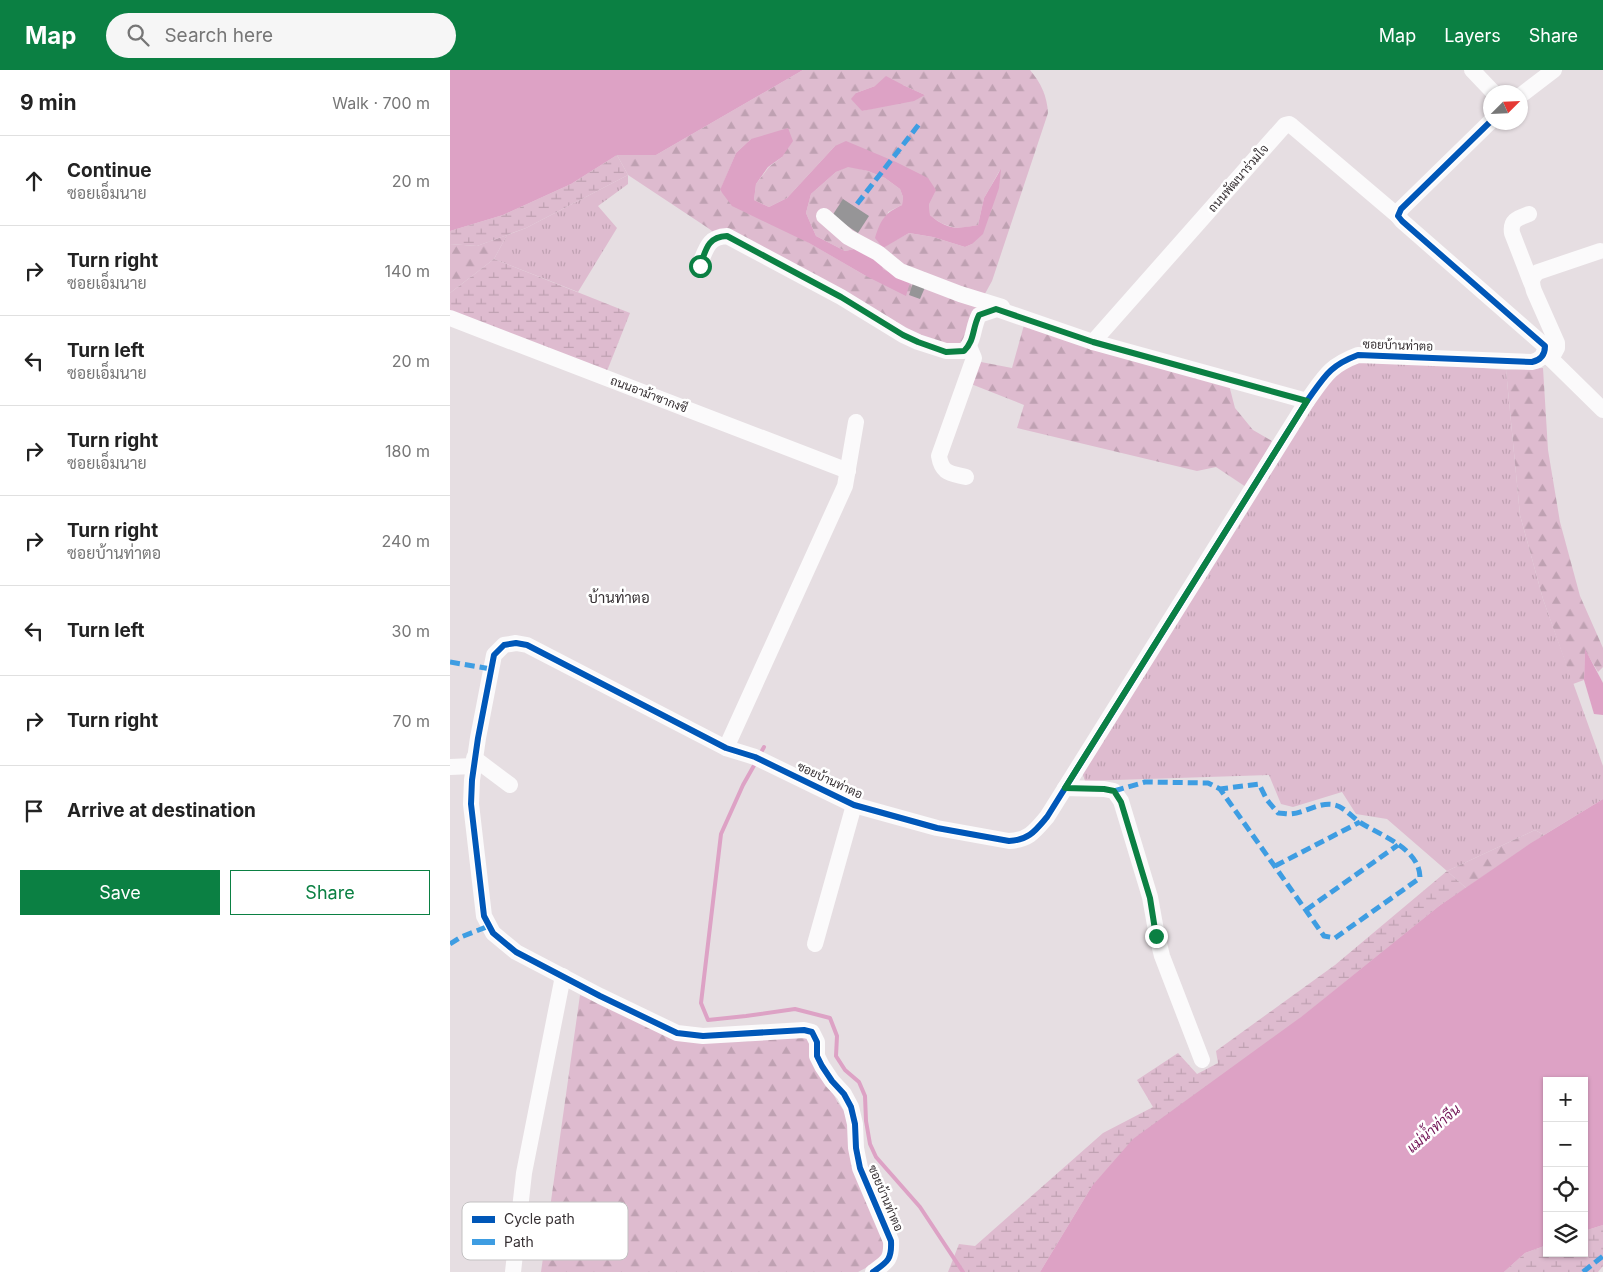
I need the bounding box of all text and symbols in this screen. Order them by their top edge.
search box [106,13,456,58]
text: Map [25,21,76,50]
icon: search [124,21,152,49]
text: Search here [164,24,273,47]
text: Map [1379,25,1416,46]
text: Layers [1444,25,1501,46]
text: Share [1529,25,1578,46]
north arrow [1483,85,1528,130]
text: 9 min [20,90,77,115]
text: Walk · 700 m [332,93,430,113]
street label: ถนนพัฒนาร่วมใจ [1204,141,1272,215]
text: Continue [67,159,152,182]
icon: ahead [20,167,48,195]
text: 20 m [392,171,430,191]
text: ซอยเอ็มนาย [67,183,147,203]
text: Turn right [67,249,158,272]
route start [689,255,712,278]
icon: right [20,257,48,285]
text: 140 m [385,261,430,281]
text: ซอยเอ็มนาย [67,273,147,293]
street label: ซอยบ้านท่าตอ [1362,336,1434,354]
text: Turn left [67,339,145,362]
icon: left [20,347,48,375]
text: 20 m [392,351,430,371]
text: ซอยเอ็มนาย [67,363,147,383]
street label: ถนนอาม้าซากงซี [608,372,690,416]
text: Turn right [67,429,158,452]
icon: right [20,437,48,465]
text: 180 m [385,441,430,461]
text: ซอยเอ็มนาย [67,453,147,473]
text: Turn right [67,519,158,542]
icon: right [20,527,48,555]
text: 240 m [382,531,430,551]
text: ซอยบ้านท่าตอ [67,543,161,563]
district label: บ้านท่าตอ [588,588,650,607]
icon: left [20,617,48,645]
text: Turn left [67,619,145,642]
text: 30 m [392,621,430,641]
icon: right [20,707,48,735]
text: Turn right [67,709,158,732]
text: 70 m [393,711,430,731]
street label: ซอยบ้านท่าตอ [795,758,865,802]
icon: arrive [20,797,48,825]
text: Arrive at destination [67,799,256,822]
button: Save [20,870,220,915]
button: Share [230,870,430,915]
route end [1145,925,1168,948]
map controls [1543,1077,1588,1257]
button: + [1543,1077,1588,1122]
water label: แม่น้ำท่าจีน [1401,1098,1463,1156]
button: − [1543,1122,1588,1167]
street label: ซอยบ้านท่าตอ [865,1163,907,1233]
button: locate [1543,1167,1588,1212]
legend [462,1202,628,1260]
text: Cycle path [504,1210,575,1227]
button: layers [1543,1212,1588,1257]
text: Path [504,1233,534,1250]

